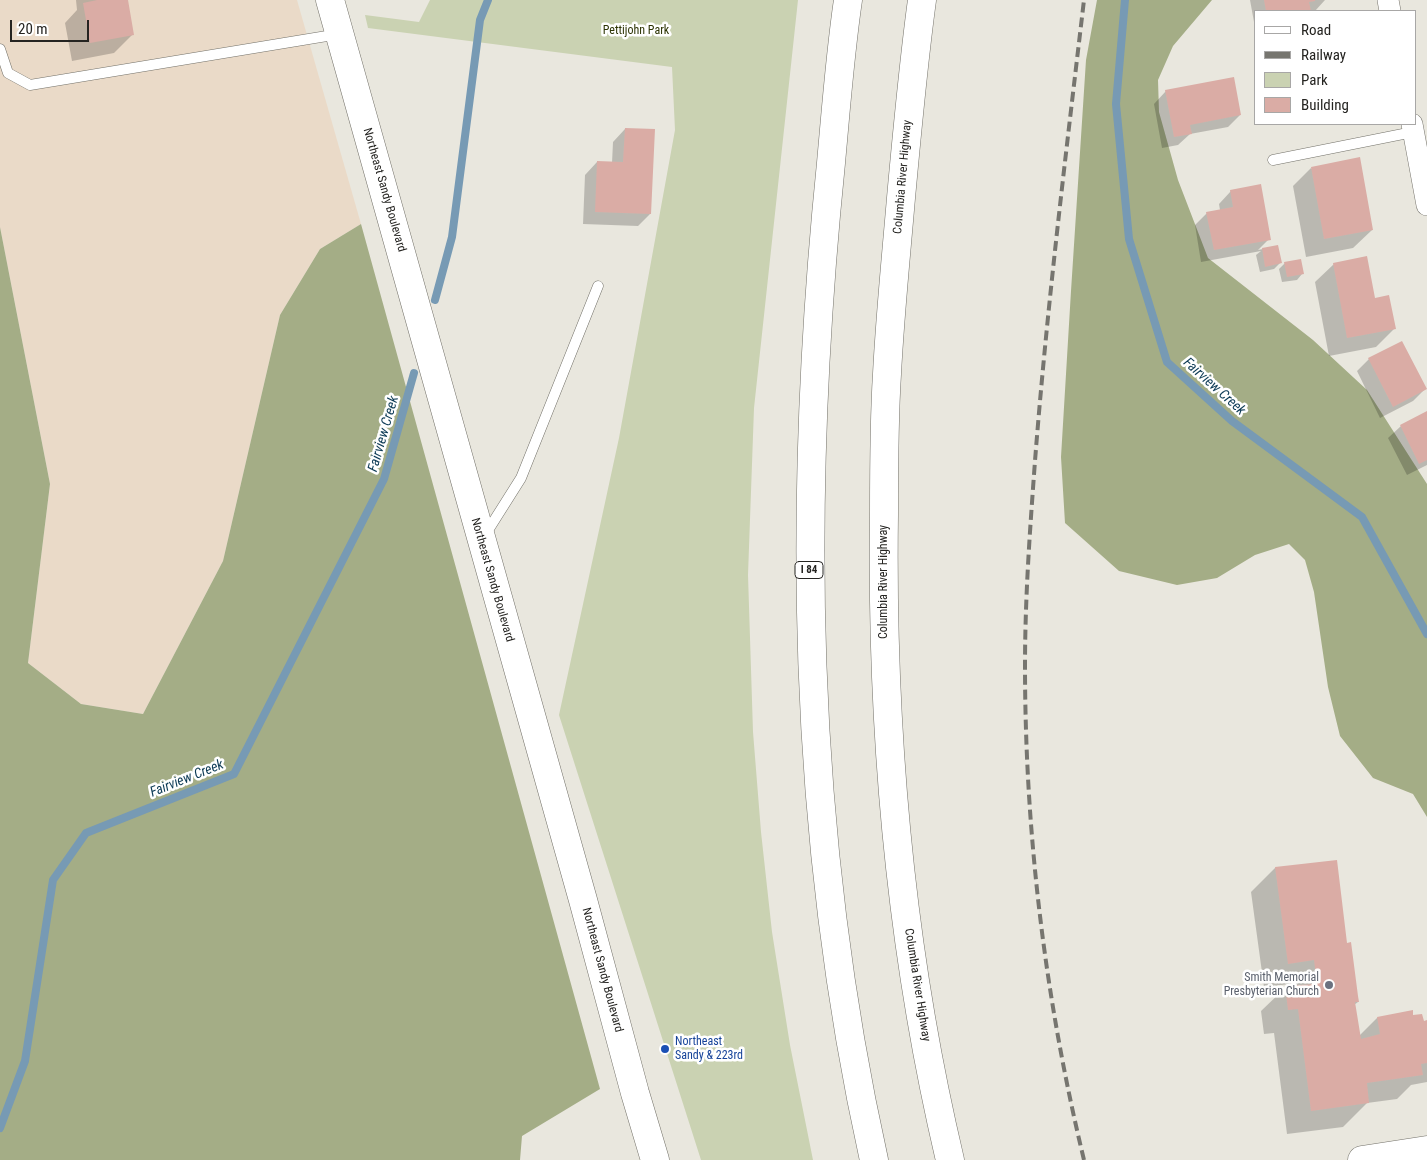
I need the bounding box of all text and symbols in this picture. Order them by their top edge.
scale bar [12,10,91,42]
legend [1254,10,1417,125]
text: 20 m [18,20,48,38]
text: Road [1301,21,1331,39]
park label: Pettijohn Park [603,24,669,38]
text: Railway [1301,46,1346,64]
text: Park [1301,71,1328,89]
text: Building [1301,96,1349,114]
street label: Columbia River Highway [891,120,915,234]
street label: Northeast Sandy Boulevard [359,126,409,254]
water label: Fairview Creek [1179,355,1249,419]
water label: Fairview Creek [365,394,403,474]
street label: Northeast Sandy Boulevard [467,516,517,644]
street label: Columbia River Highway [877,525,891,639]
road number: I 84 [795,562,823,578]
water label: Fairview Creek [148,757,226,801]
street label: Northeast Sandy Boulevard [578,906,626,1034]
street label: Columbia River Highway [901,927,933,1043]
place label: Smith Memorial Presbyterian Church [1224,971,1319,999]
marker: Smith Memorial Presbyterian Church [1323,979,1335,991]
place label: Northeast Sandy & 223rd [675,1035,743,1063]
marker: Northeast Sandy & 223rd [659,1043,671,1055]

